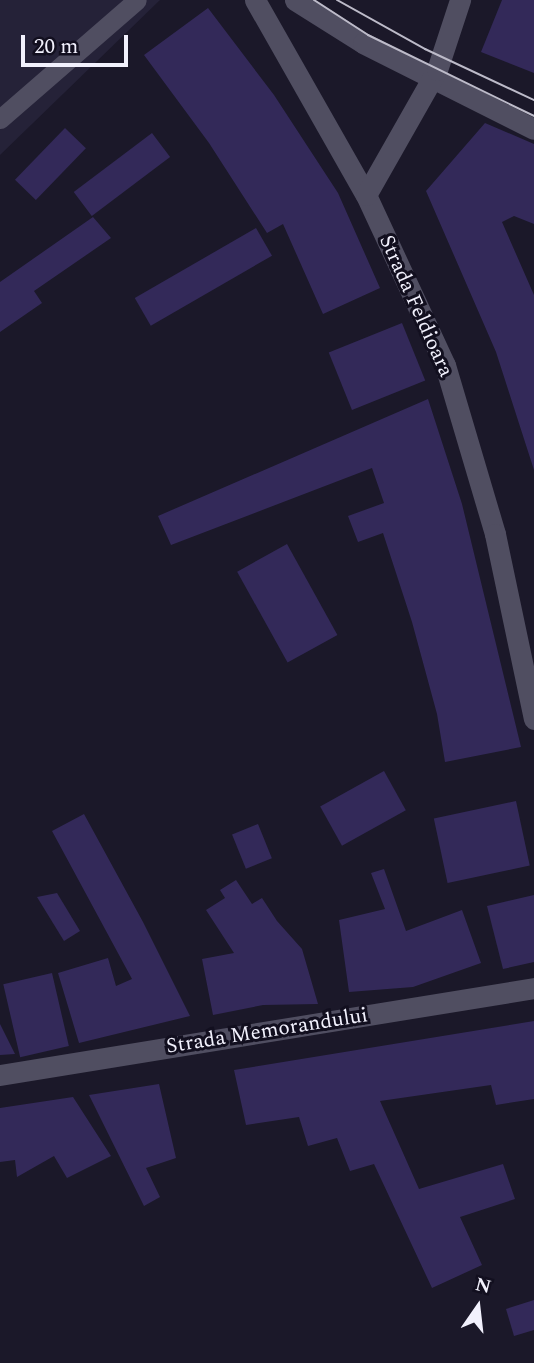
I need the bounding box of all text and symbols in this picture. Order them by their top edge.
scale bar [24,21,131,65]
text: 20 m [34,31,78,63]
street label: Strada Feldioara [373,231,459,381]
street label: Strada Memorandului [164,1003,370,1059]
text: N [472,1270,494,1302]
north arrow [443,1272,513,1342]

